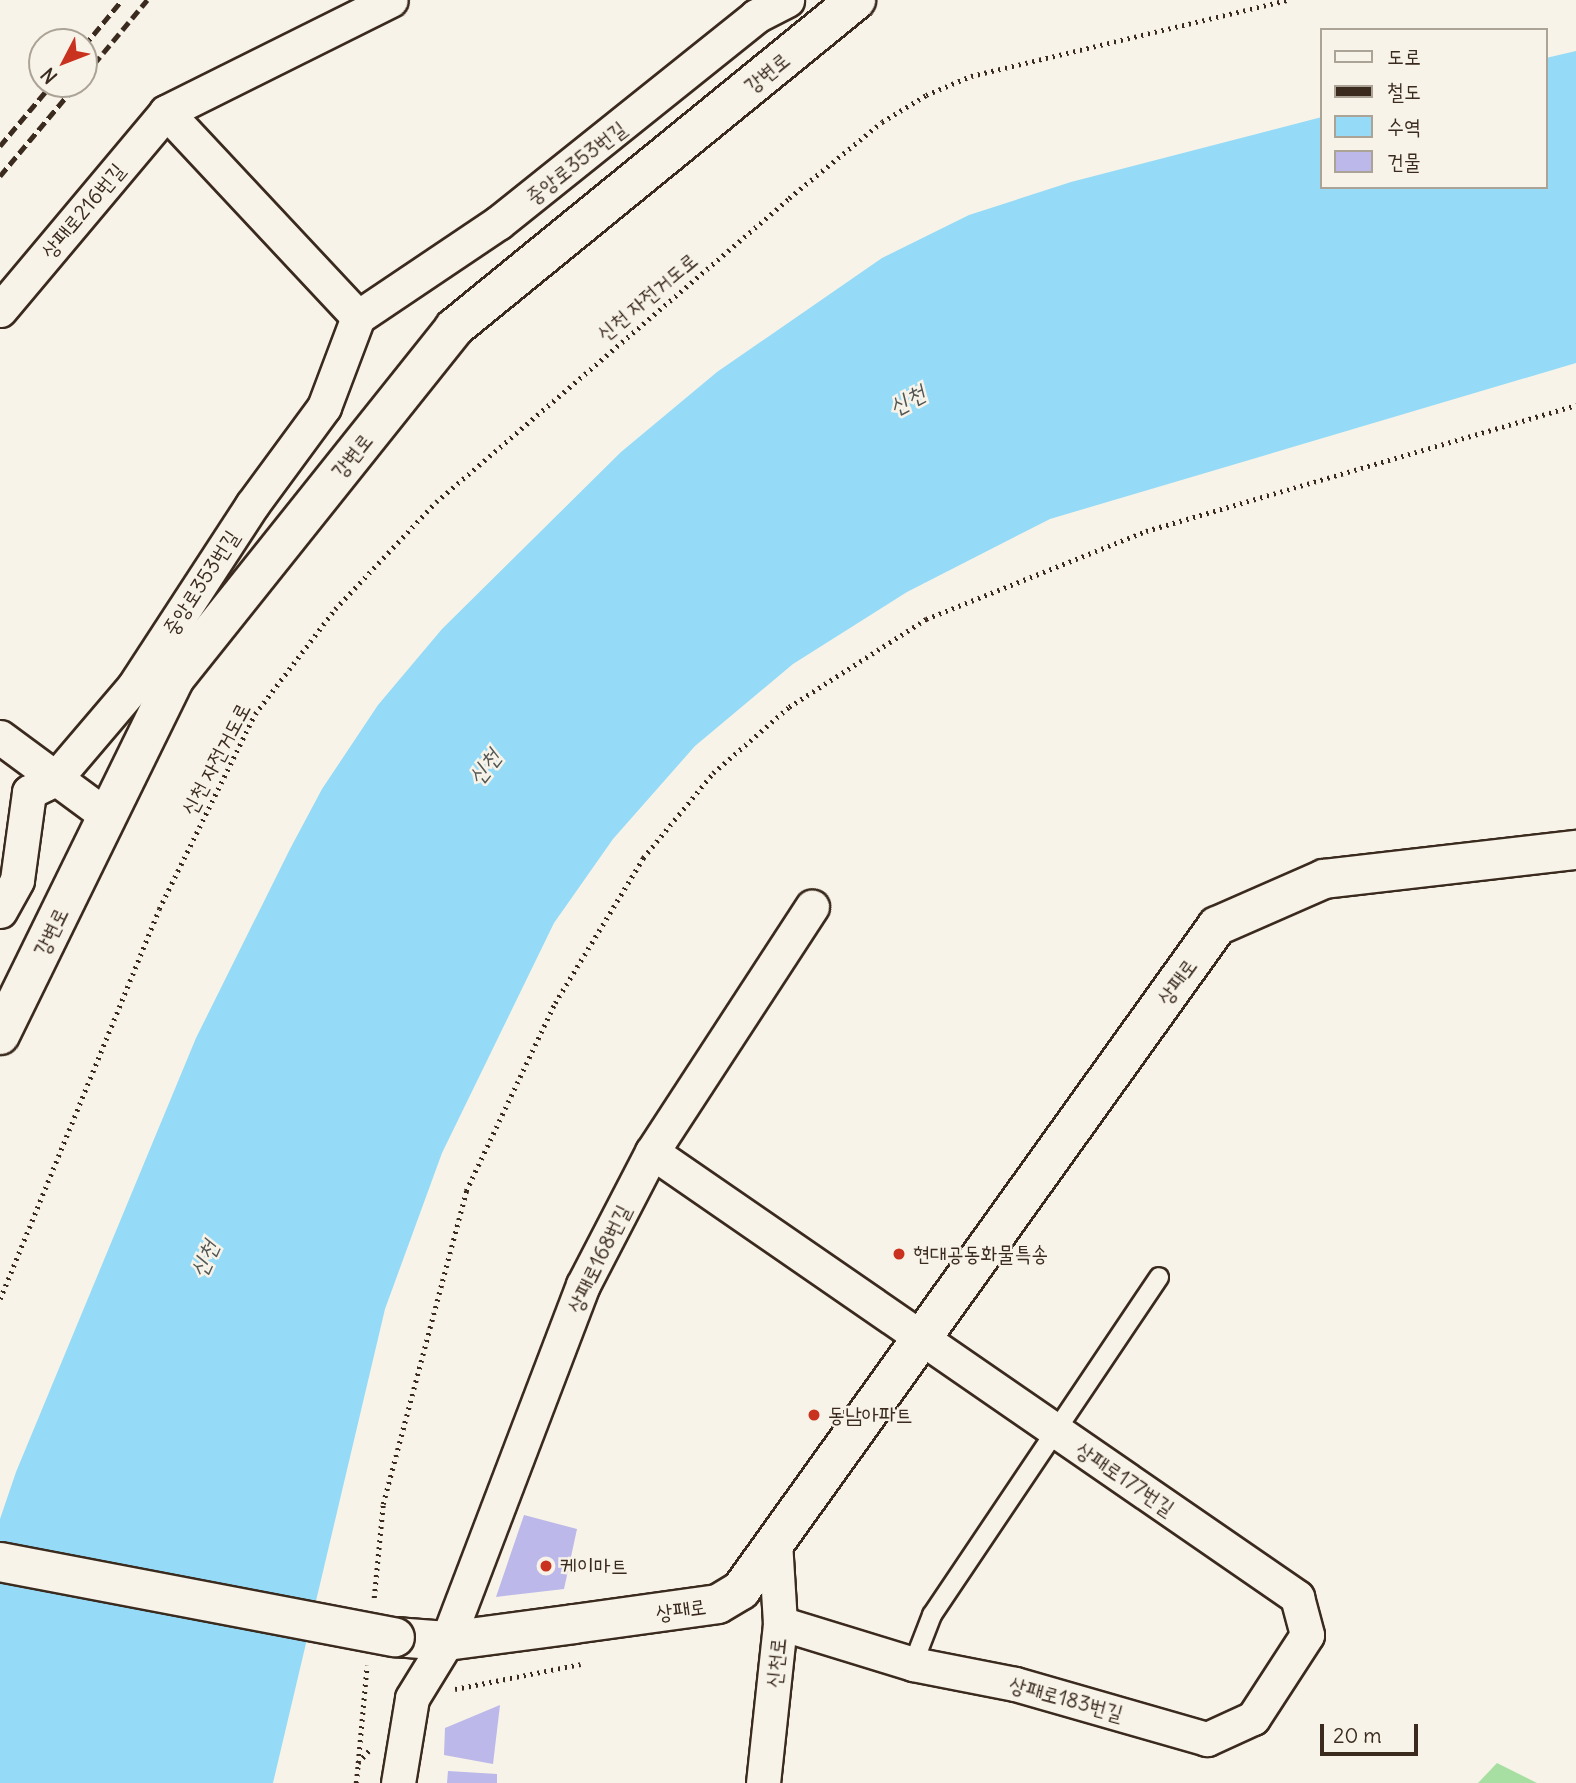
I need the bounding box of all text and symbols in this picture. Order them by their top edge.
north arrow [28,28,98,98]
legend [1320,28,1548,189]
text: 도로 [1387,43,1421,70]
street label: 강변로 [739,47,795,99]
text: N [36,63,62,89]
text: 철도 [1387,78,1421,105]
text: 수역 [1387,113,1421,140]
street label: 중앙로353번길 [521,116,631,210]
text: 건물 [1387,148,1421,175]
street label: 상패로216번길 [36,158,130,264]
street label: 신천 자전거도로 [592,248,702,346]
water label: 신천 [884,379,930,421]
street label: 강변로 [326,428,378,484]
street label: 중앙로353번길 [158,526,244,640]
street label: 신천 자전거도로 [176,699,256,819]
water label: 신천 [462,744,506,790]
street label: 강변로 [29,904,73,960]
street label: 상패로 [1152,954,1202,1010]
street label: 상패로168번길 [562,1201,636,1317]
water label: 신천 [184,1236,224,1282]
place label: 현대공동화물특송 [913,1241,1048,1267]
marker: 현대공동화물특송 [891,1246,907,1262]
place label: 동남아파트 [828,1402,912,1428]
marker: 동남아파트 [806,1407,822,1423]
street label: 상패로177번길 [1071,1437,1179,1521]
place label: 케이마트 [560,1553,628,1579]
marker: 케이마트 [538,1558,554,1574]
street label: 상패로 [654,1594,708,1626]
street label: 신천로 [761,1636,791,1690]
street label: 상패로183번길 [1006,1672,1126,1726]
scale bar [1324,1710,1422,1754]
text: 20 m [1333,1722,1382,1749]

